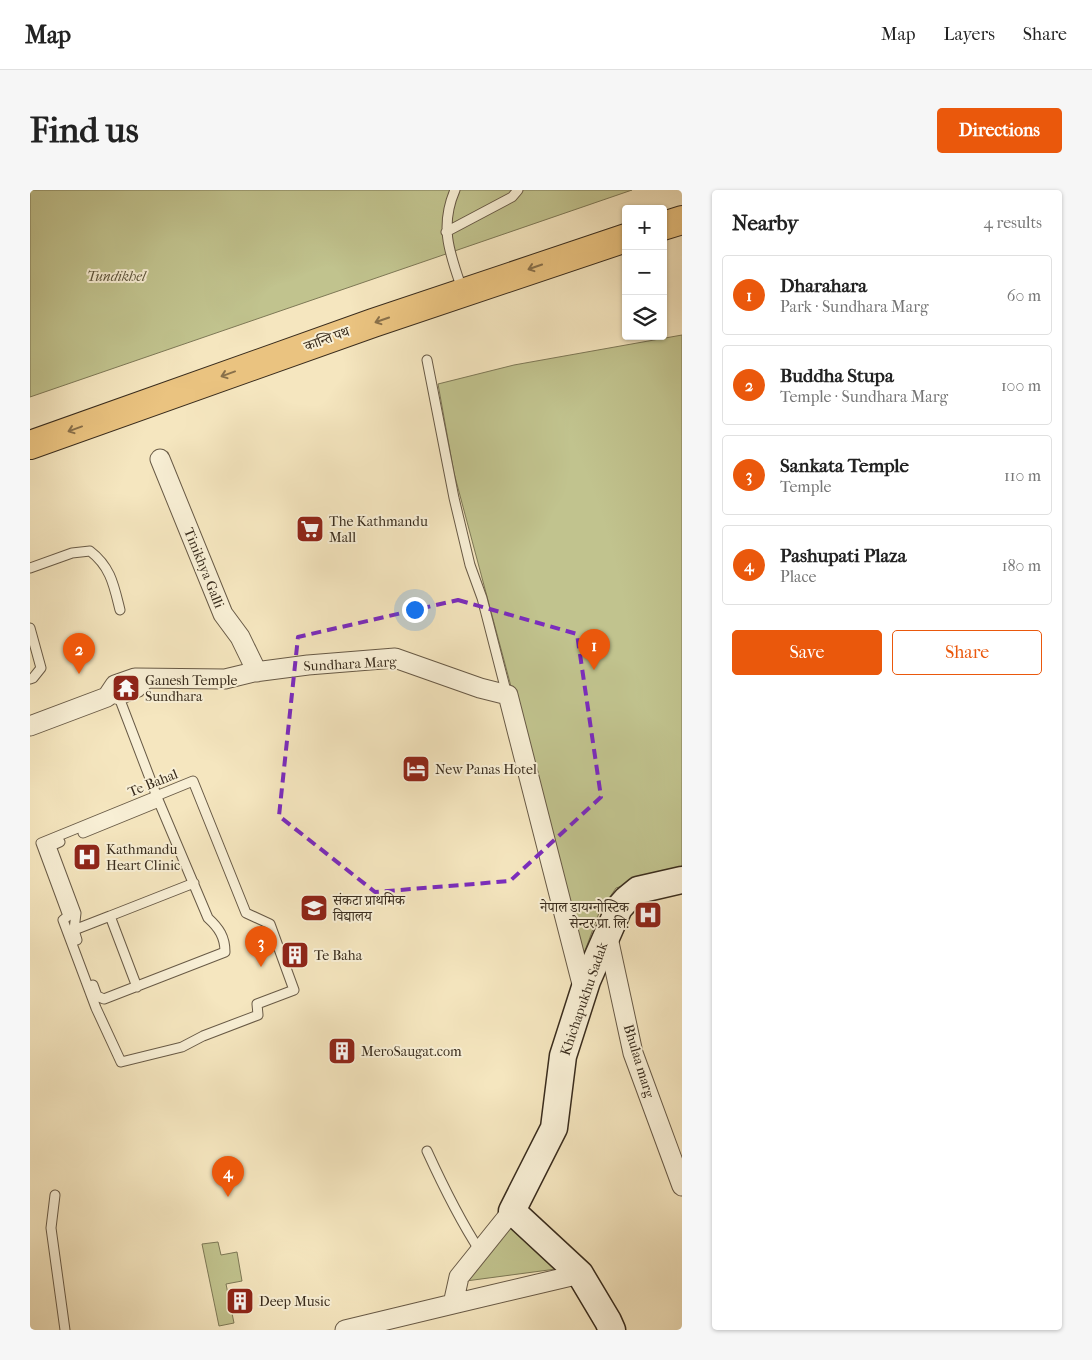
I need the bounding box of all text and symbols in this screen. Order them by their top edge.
text: Map [25,21,71,49]
text: Map [881,24,915,45]
text: Layers [943,24,995,45]
text: Share [1023,24,1067,45]
button: Directions [937,108,1062,153]
text: Find us [30,110,139,151]
map controls [622,205,667,340]
button: + [622,205,667,250]
text: Nearby [732,211,798,235]
text: 4 results [984,213,1042,232]
button: − [622,250,667,295]
one-way arrow [528,263,544,273]
park label: Tundikhel [87,268,147,285]
text: Dharahara [780,275,867,297]
text: 1 [746,286,752,305]
text: 60 m [1007,286,1041,305]
button: layers [622,295,667,340]
text: Park · Sundhara Marg [780,297,928,316]
one-way arrow [374,316,390,325]
street label: कान्ति पथ [301,323,353,355]
text: Buddha Stupa [780,365,894,387]
one-way arrow [221,370,237,380]
text: 2 [745,376,753,395]
text: 100 m [1001,376,1041,395]
text: Temple · Sundhara Marg [780,387,948,406]
one-way arrow [68,425,84,434]
text: Sankata Temple [780,455,909,477]
text: 3 [746,466,752,485]
text: 110 m [1004,466,1041,485]
text: Temple [780,477,831,496]
place label: The Kathmandu Mall [329,513,428,546]
supermarket icon: The Kathmandu Mall [295,514,325,544]
street label: Tinikhya Galli [180,525,228,611]
text: Pashupati Plaza [780,545,906,567]
text: 4 [744,556,754,575]
text: 180 m [1002,556,1041,575]
text: Place [780,567,816,586]
your location [402,597,428,623]
pin: 1 [578,629,610,670]
button: Save [732,630,882,675]
button: Share [892,630,1042,675]
pin: 2 [63,633,95,674]
street label: Sundhara Marg [303,653,398,675]
place label: Ganesh Temple Sundhara [145,672,237,705]
temple icon: Ganesh Temple Sundhara [111,673,141,703]
hotel icon: New Panas Hotel [401,754,431,784]
place label: New Panas Hotel [435,761,537,778]
street label: Te Bahal [126,765,180,801]
place label: Kathmandu Heart Clinic [106,841,180,874]
hospital icon: Kathmandu Heart Clinic [72,842,102,872]
place label: संकटा प्राथमिक विद्यालय [332,892,406,925]
school or university icon: संकटा प्राथमिक विद्यालय [299,893,329,923]
place label: नेपाल डायग्नोस्टिक सेन्टर प्रा. लि. [539,898,630,932]
hospital icon: नेपाल डायग्नोस्टिक सेन्टर प्रा. लि. [633,900,663,930]
pin: 3 [245,926,277,967]
street label: Khichapukhu Sadak [557,939,612,1058]
building icon: Te Baha [280,940,310,970]
place label: Te Baha [314,947,363,964]
street label: Bhulaa marg [620,1022,658,1100]
building icon: MeroSaugat.com [327,1036,357,1066]
place label: MeroSaugat.com [361,1043,462,1060]
pin: 4 [212,1156,244,1197]
building icon: Deep Music [225,1286,255,1316]
place label: Deep Music [259,1293,330,1310]

